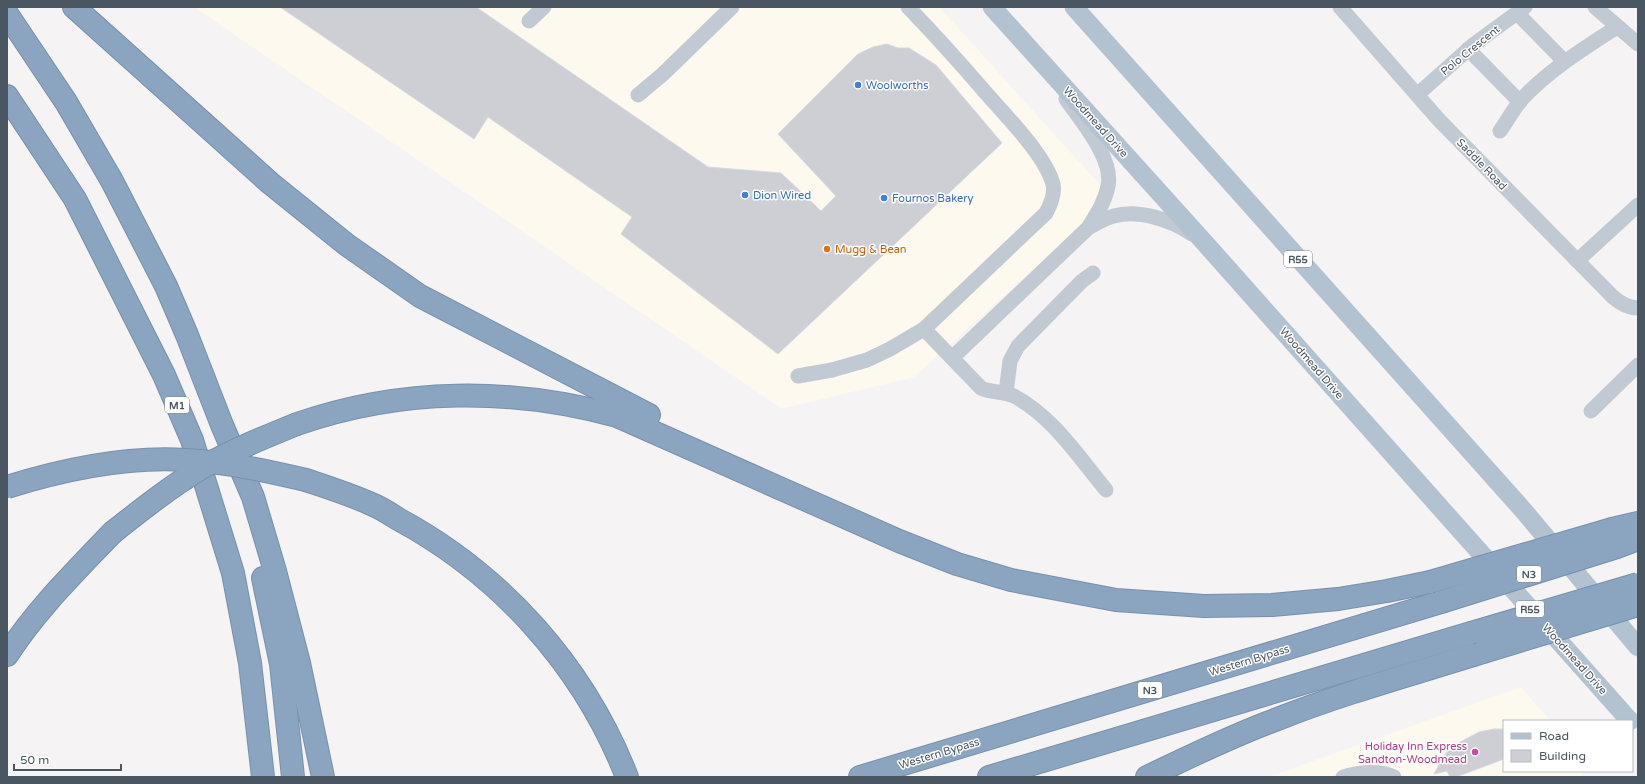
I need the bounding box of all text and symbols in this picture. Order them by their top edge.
street label: Polo Crescent [1438,23,1502,78]
place label: Woolworths [866,79,928,92]
marker: Woolworths [853,80,863,90]
street label: Woodmead Drive [1061,84,1131,160]
street label: Saddle Road [1454,136,1509,193]
place label: Dion Wired [753,189,811,202]
marker: Dion Wired [740,190,750,200]
place label: Fournos Bakery [892,192,974,205]
marker: Fournos Bakery [879,193,889,203]
place label: Mugg & Bean [835,243,907,256]
marker: Mugg & Bean [822,244,832,254]
road number: R55 [1284,251,1312,267]
street label: Woodmead Drive [1277,325,1346,402]
road number: M1 [165,397,189,413]
road number: N3 [1517,566,1541,582]
road number: R55 [1516,601,1544,617]
street label: Woodmead Drive [1540,621,1610,697]
street label: Western Bypass [1207,642,1291,679]
road number: N3 [1138,682,1162,698]
legend [1503,720,1633,772]
text: Road [1539,729,1569,743]
street label: Western Bypass [897,735,981,772]
place label: Holiday Inn Express Sandton-Woodmead [1358,740,1467,766]
scale bar [14,746,121,772]
marker: Holiday Inn Express Sandton-Woodmead [1470,747,1480,757]
text: Building [1539,749,1586,763]
text: 50 m [20,753,49,767]

